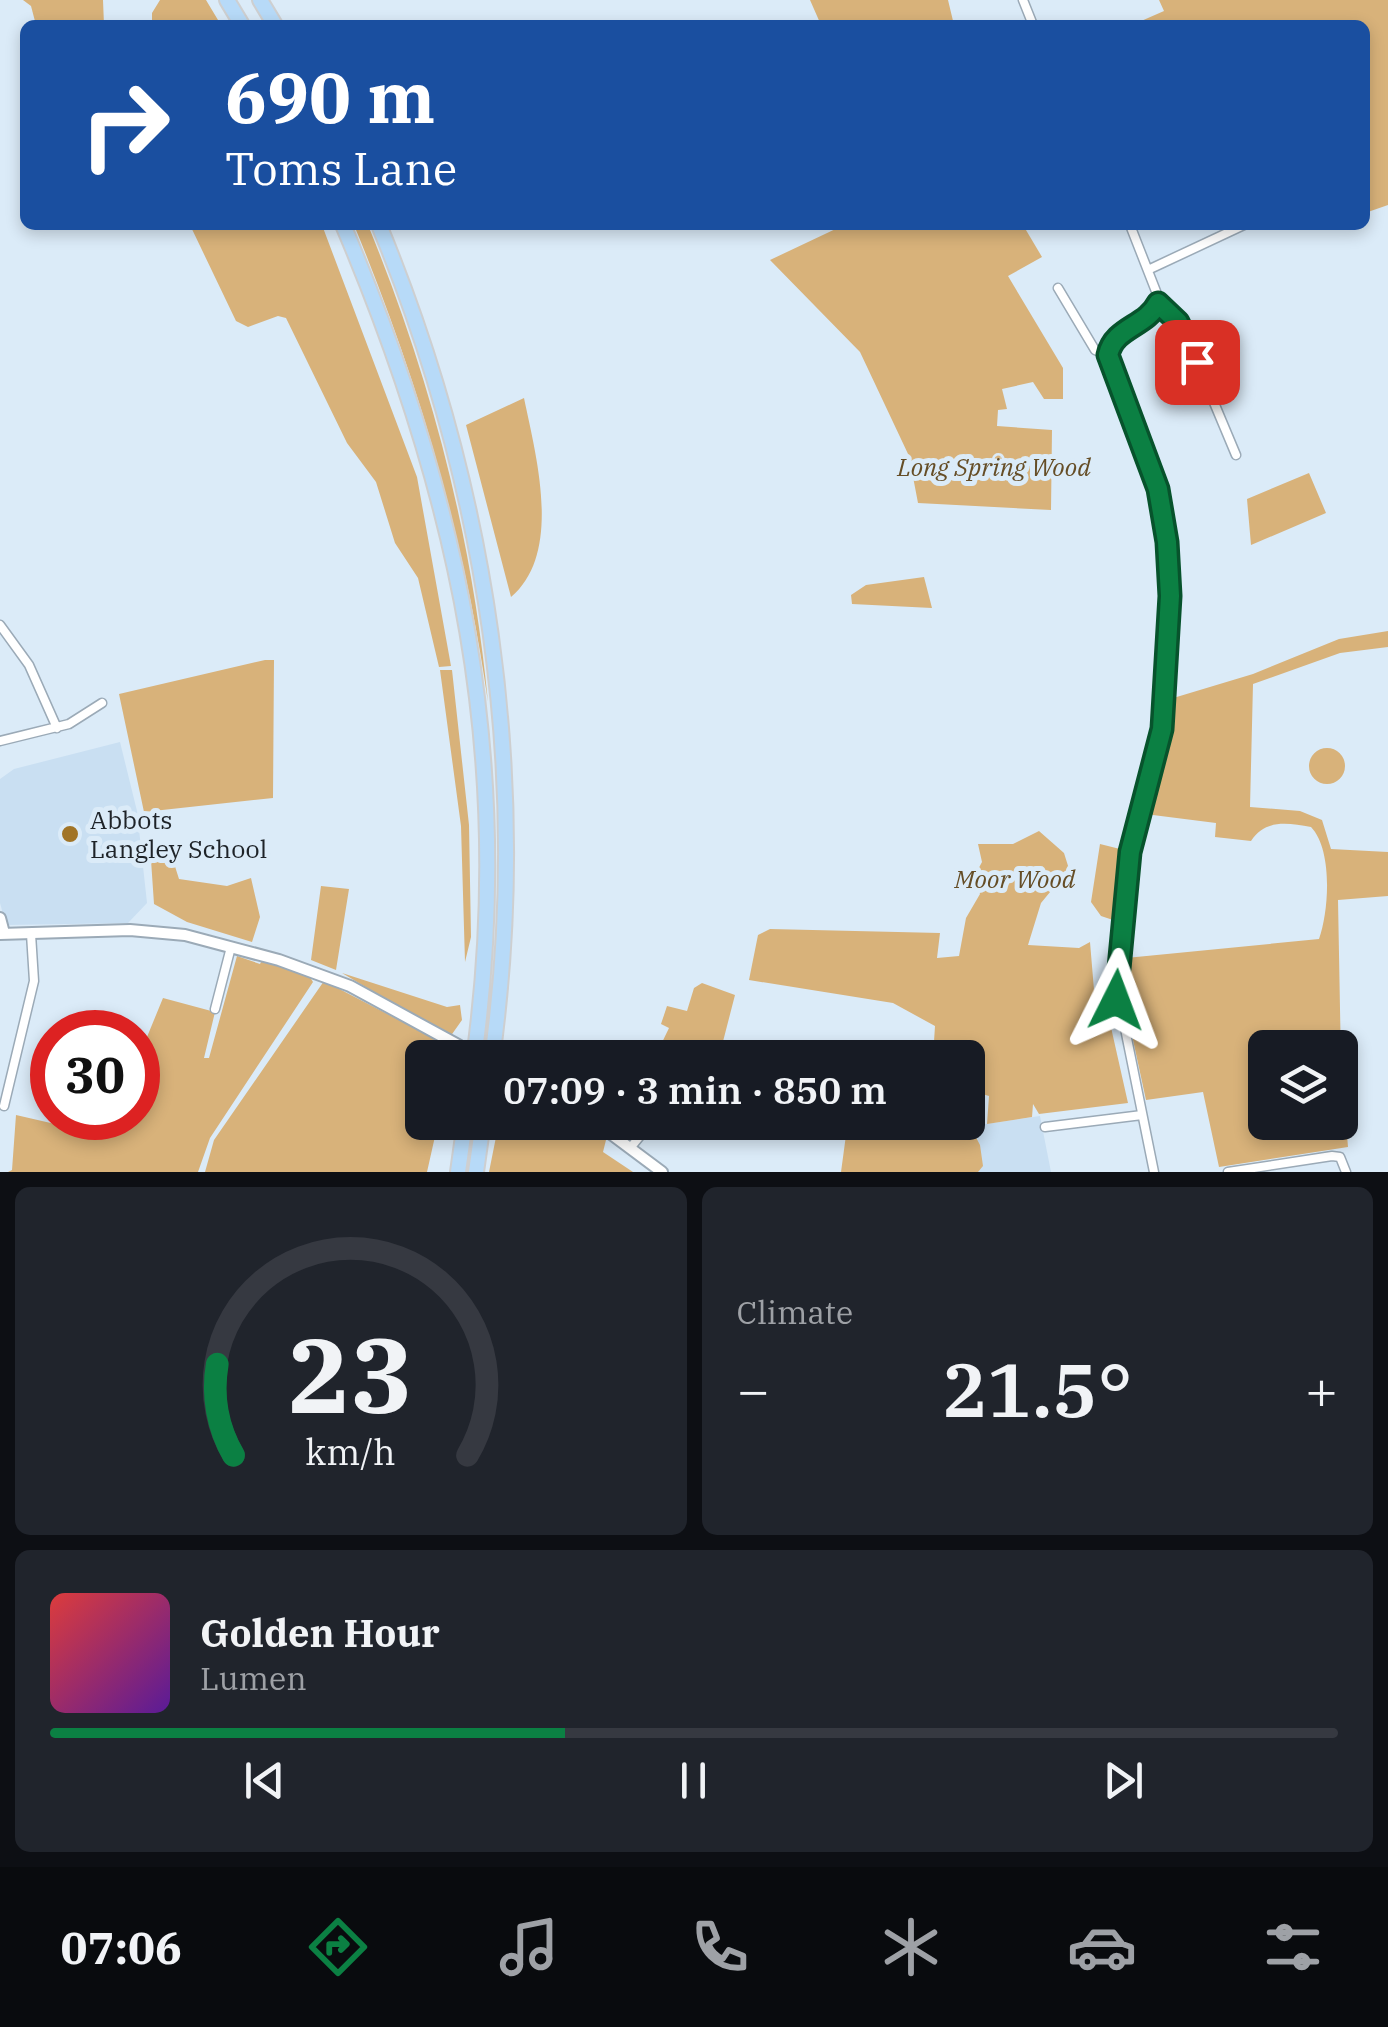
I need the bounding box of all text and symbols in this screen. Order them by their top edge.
text: 690 m [225,51,435,142]
icon: right [60,60,190,190]
text: Toms Lane [225,139,457,197]
pin [1155,320,1240,405]
icon: arrive [1170,335,1225,390]
park label: Long Spring Wood [896,450,1091,483]
place label: Abbots Langley School [90,803,267,865]
marker: Abbots Langley School [59,823,81,845]
park label: Moor Wood [954,862,1076,895]
position arrow [1064,948,1168,1052]
speed limit sign: 30 [30,1010,160,1140]
map controls [1248,1030,1358,1140]
button: layers [1248,1030,1358,1140]
text: 07:09 · 3 min · 850 m [503,1065,887,1114]
text: Climate [737,1291,853,1333]
text: 23 [288,1306,413,1442]
text: 21.5° [942,1340,1133,1438]
text: − [737,1354,770,1425]
text: + [1305,1354,1338,1425]
text: km/h [306,1428,396,1475]
text: Golden Hour [200,1608,440,1657]
text: Lumen [200,1657,307,1699]
icon: previous [237,1753,292,1808]
icon: pause [666,1753,721,1808]
icon: next [1096,1753,1151,1808]
icon: directions [303,1912,373,1982]
icon: music [494,1912,564,1982]
icon: phone [685,1912,755,1982]
icon: climate [876,1912,946,1982]
icon: car [1067,1912,1137,1982]
icon: filters [1258,1912,1328,1982]
text: 07:06 [60,1918,182,1976]

